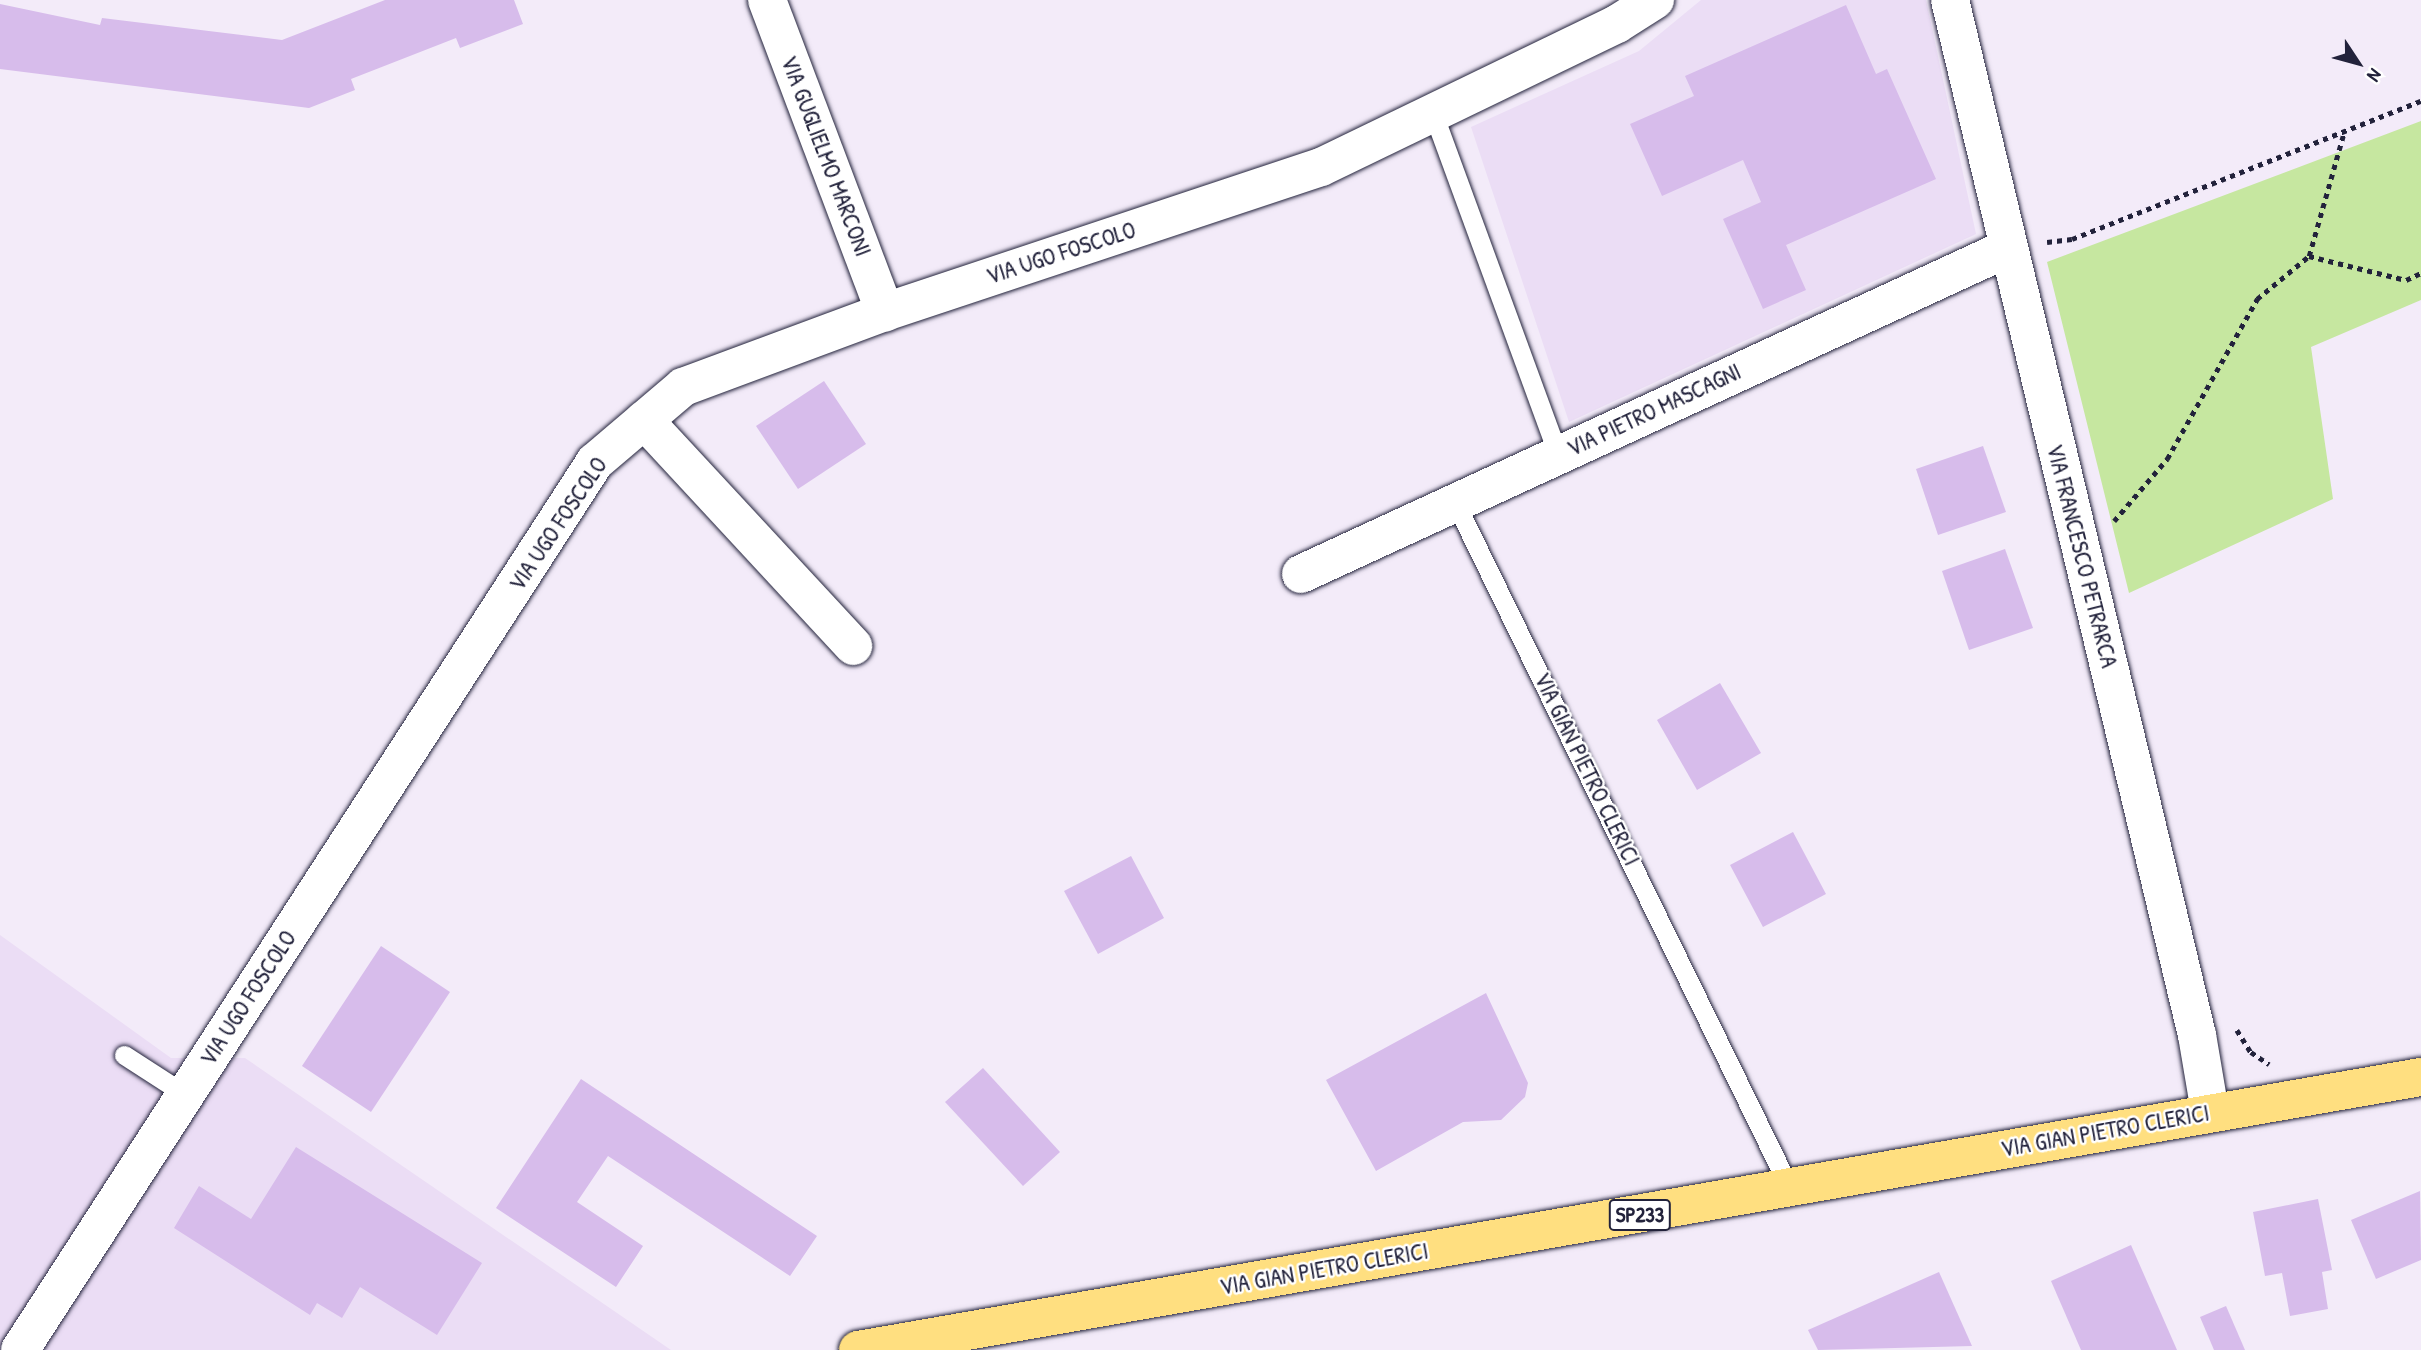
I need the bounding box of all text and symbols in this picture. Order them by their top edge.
north arrow [2323,28,2393,98]
street label: VIA GUGLIELMO MARCONI [775,52,877,260]
text: N [2362,64,2388,87]
street label: VIA UGO FOSCOLO [983,216,1139,290]
street label: VIA PIETRO MASCAGNI [1563,358,1745,462]
street label: VIA FRANCESCO PETRARCA [2041,441,2123,671]
street label: VIA UGO FOSCOLO [503,452,613,596]
street label: VIA GIAN PIETRO CLERICI [1528,668,1646,870]
street label: VIA UGO FOSCOLO [194,925,302,1071]
street label: VIA GIAN PIETRO CLERICI [1999,1099,2211,1163]
road number: SP233 [1608,1198,1672,1232]
street label: VIA GIAN PIETRO CLERICI [1218,1237,1430,1301]

